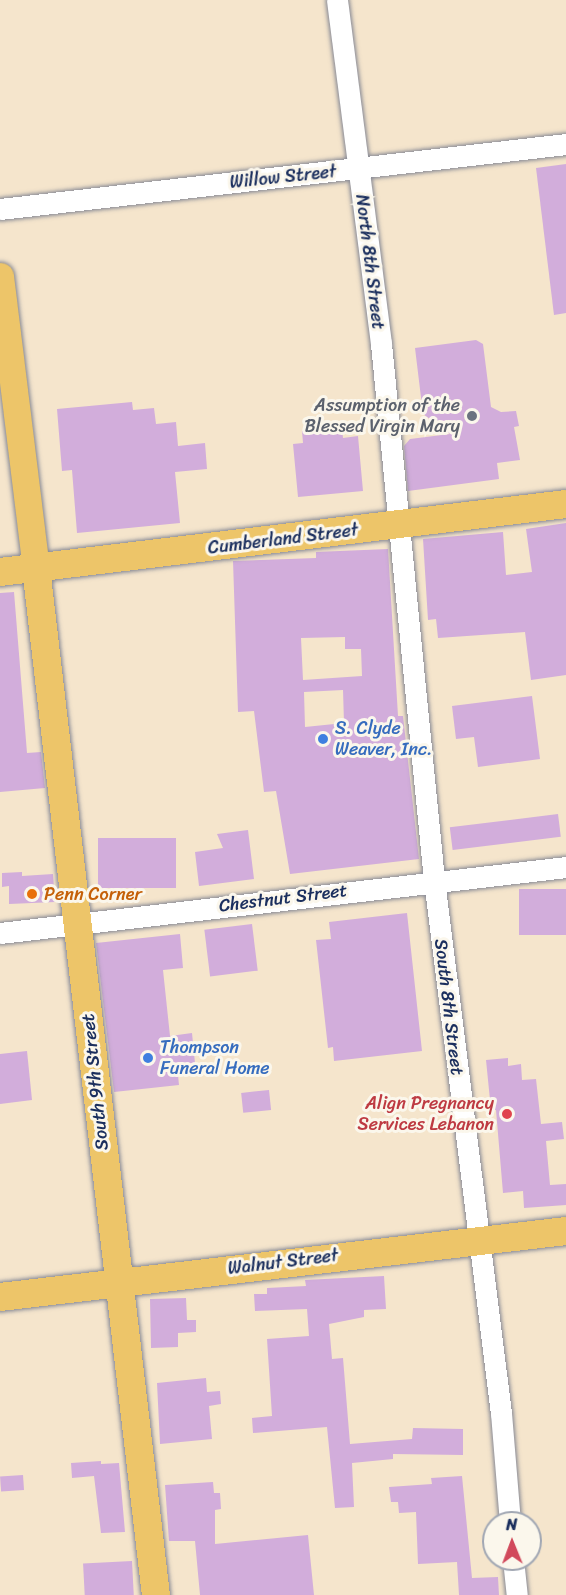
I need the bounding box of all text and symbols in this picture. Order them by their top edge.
street label: Willow Street [228,161,338,193]
street label: North 8th Street [351,193,389,331]
place label: Assumption of the Blessed Virgin Mary [303,395,460,438]
marker: Assumption of the Blessed Virgin Mary [465,409,479,423]
street label: Cumberland Street [207,519,359,559]
place label: S. Clyde Weaver, Inc. [335,718,432,760]
marker: S. Clyde Weaver, Inc. [316,732,330,746]
street label: Chestnut Street [217,879,349,917]
place label: Penn Corner [44,883,142,905]
marker: Penn Corner [25,887,39,901]
street label: South 8th Street [430,938,468,1076]
street label: South 9th Street [77,1013,113,1151]
place label: Thompson Funeral Home [160,1037,270,1080]
marker: Thompson Funeral Home [141,1051,155,1065]
place label: Align Pregnancy Services Lebanon [357,1093,494,1136]
marker: Align Pregnancy Services Lebanon [498,1105,516,1123]
street label: Walnut Street [226,1244,340,1280]
text: N [506,1510,518,1539]
north arrow [482,1511,542,1571]

